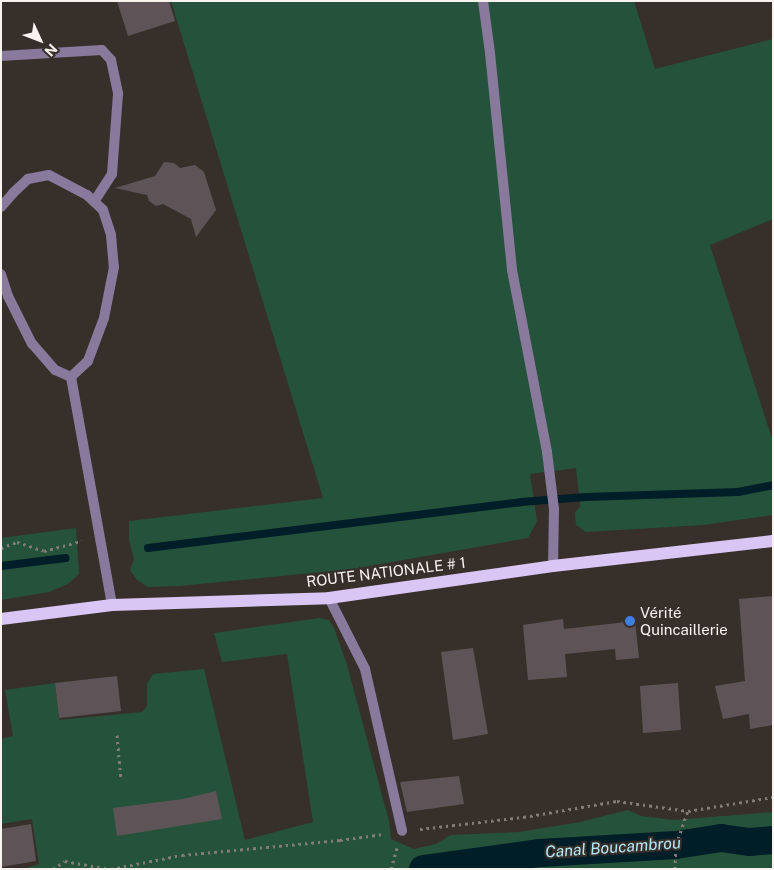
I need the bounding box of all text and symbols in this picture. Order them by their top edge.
north arrow [15,15,65,65]
text: N [41,41,61,60]
street label: ROUTE NATIONALE # 1 [305,553,467,591]
place label: Vérité Quincaillerie [640,603,728,638]
marker: Vérité Quincaillerie [624,615,636,627]
water label: Canal Boucambrou [544,834,682,862]

